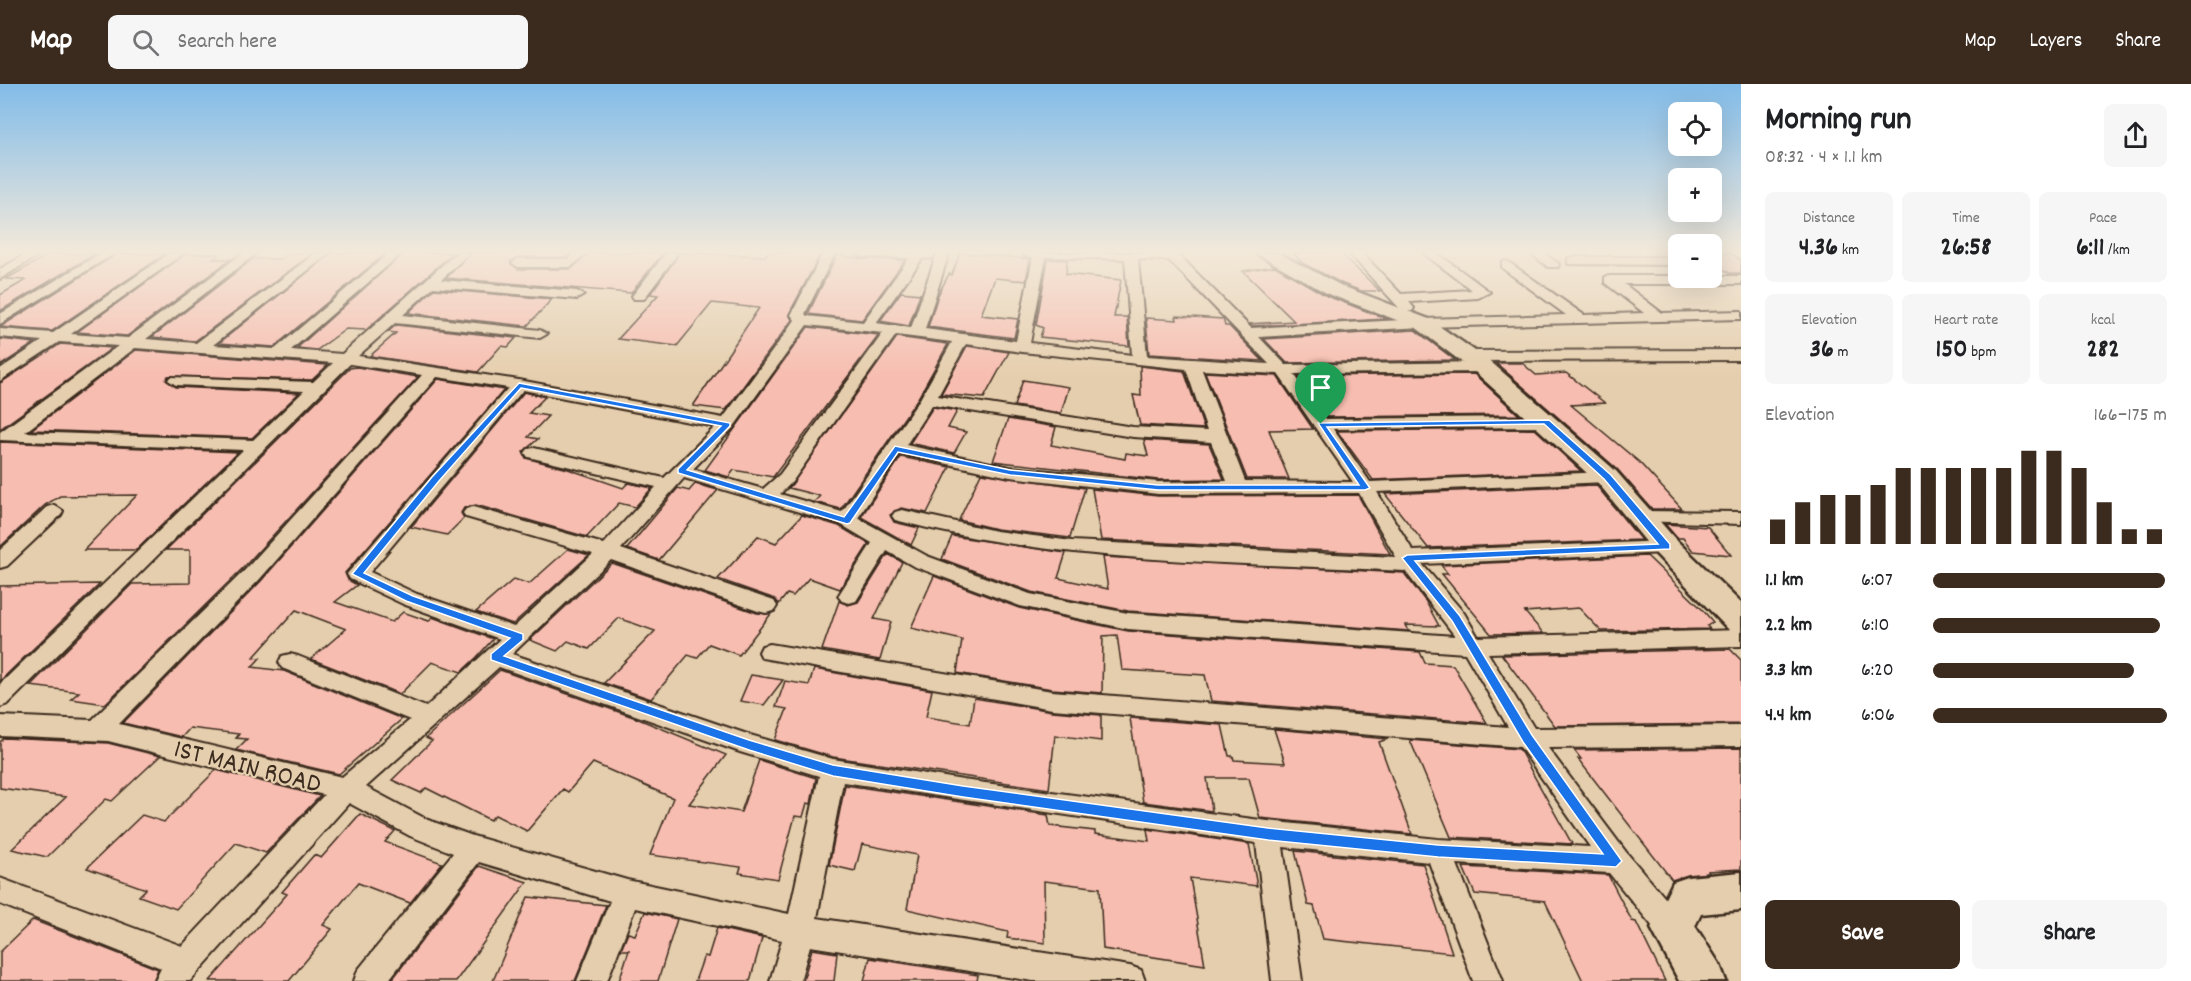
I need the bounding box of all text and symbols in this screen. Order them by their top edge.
search box [108,15,528,69]
text: Map [30,22,72,62]
icon: search [129,26,162,59]
text: Search here [177,27,277,58]
text: Map [1965,27,1996,57]
text: Layers [2029,27,2082,57]
text: Share [2115,27,2161,57]
text: Morning run [1765,98,1912,145]
map controls [1668,102,1722,288]
button: locate [1668,102,1722,156]
button: share [2104,104,2167,167]
text: 08:32 · 4 × 1.1 km [1765,144,1882,172]
button: + [1668,168,1722,222]
text: Distance [1803,207,1855,230]
text: Time [1952,207,1980,230]
text: Pace [2089,207,2117,230]
text: 4.36 [1799,230,1838,267]
text: 26:58 [1941,230,1991,267]
text: 6:11 [2076,230,2104,267]
button: − [1668,234,1722,288]
text: km [1838,239,1859,262]
text: /km [2104,239,2130,262]
text: Elevation [1801,309,1857,332]
text: Heart rate [1934,309,1998,332]
text: kcal [2091,309,2115,332]
text: 36 [1810,332,1834,369]
text: 150 [1936,332,1967,369]
text: 282 [2086,332,2120,369]
text: m [1834,341,1848,364]
text: bpm [1967,341,1996,364]
pin [1295,362,1346,424]
icon: arrive [1304,371,1337,404]
text: Elevation [1765,402,1835,430]
text: 166–175 m [2093,402,2167,430]
text: 1.1 km [1765,567,1804,595]
text: 6:07 [1861,567,1893,595]
text: 2.2 km [1765,612,1812,640]
text: 6:10 [1861,612,1889,640]
text: 3.3 km [1765,657,1813,685]
text: 6:20 [1861,657,1894,685]
text: 4.4 km [1765,702,1811,730]
text: 6:06 [1861,702,1895,730]
street label: 1ST MAIN ROAD [169,731,325,806]
button: Save [1765,900,1960,969]
button: Share [1972,900,2167,969]

